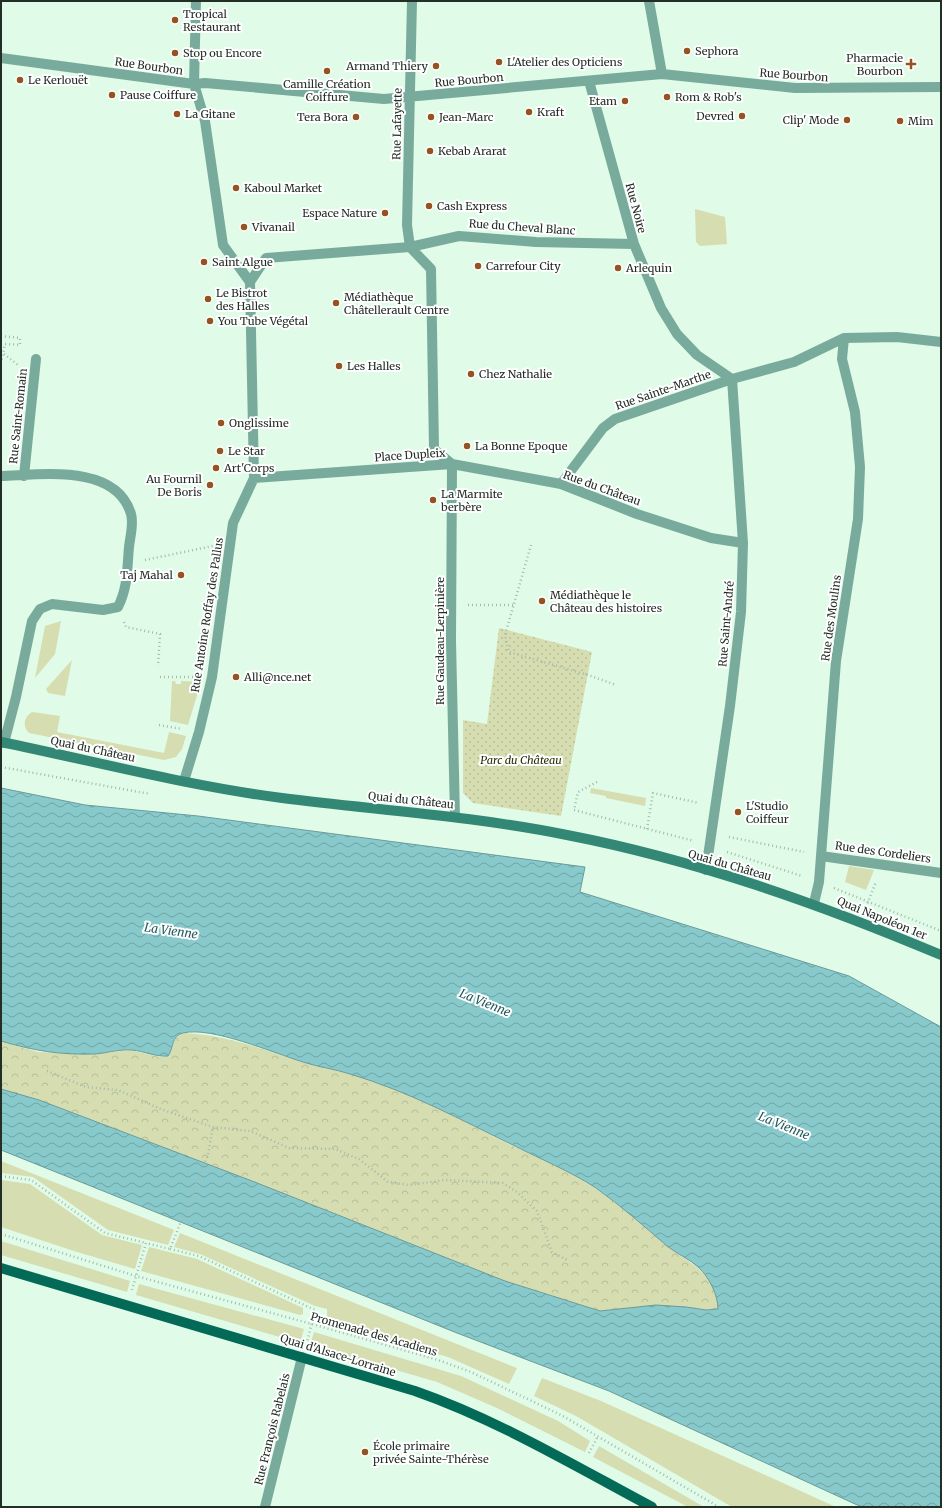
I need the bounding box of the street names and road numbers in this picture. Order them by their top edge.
street label: Rue Bourbon [114,54,185,78]
street label: Rue Bourbon [759,66,830,84]
street label: Rue Bourbon [434,70,505,90]
street label: Rue Lafayette [389,88,405,160]
street label: Rue Noire [623,181,649,235]
street label: Rue du Cheval Blanc [468,216,576,238]
street label: Rue Saint-Romain [6,367,30,464]
street label: Rue Sainte-Marthe [613,367,713,413]
street label: Place Dupleix [374,446,446,464]
street label: Rue du Château [561,467,643,509]
street label: Rue Antoine Roffay des Pallus [188,536,226,694]
street label: Rue des Moulins [818,574,844,662]
street label: Rue Gaudeau-Lerpinière [433,577,447,705]
street label: Rue Saint-André [715,580,737,668]
street label: Quai du Château [49,733,137,765]
street label: Quai du Château [367,789,455,811]
street label: Rue des Cordeliers [834,838,932,866]
street label: Quai du Château [687,846,773,884]
street label: Quai Napoléon 1er [835,894,929,942]
street label: Promenade des Acadiens [309,1309,439,1359]
street label: Quai d'Alsace-Lorraine [279,1331,398,1379]
street label: Rue François Rabelais [251,1372,293,1486]

